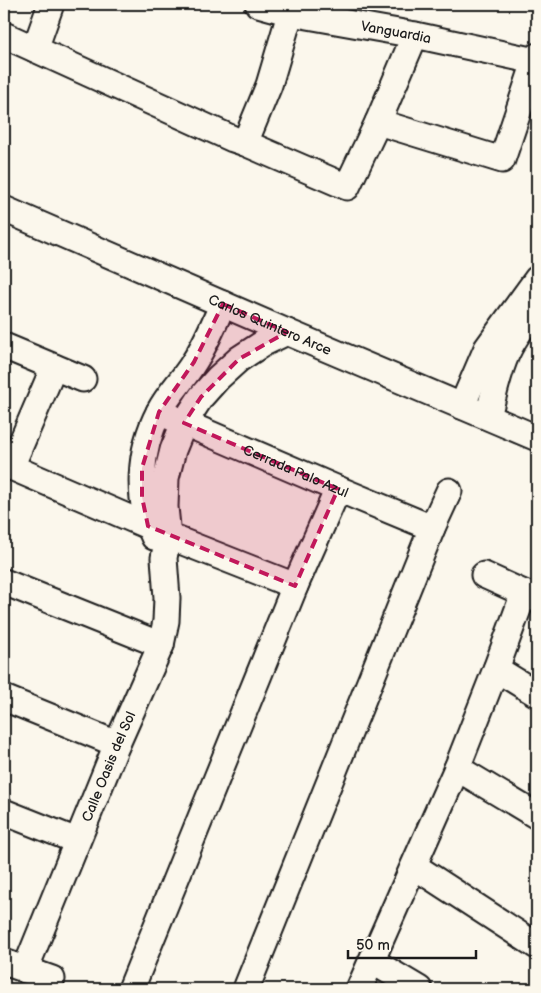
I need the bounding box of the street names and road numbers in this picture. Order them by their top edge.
street label: Vanguardia [359,18,433,47]
street label: Carlos Quintero Arce [206,291,334,359]
street label: Cerrada Palo Azul [240,441,351,501]
street label: Calle Oasis del Sol [78,709,139,824]

